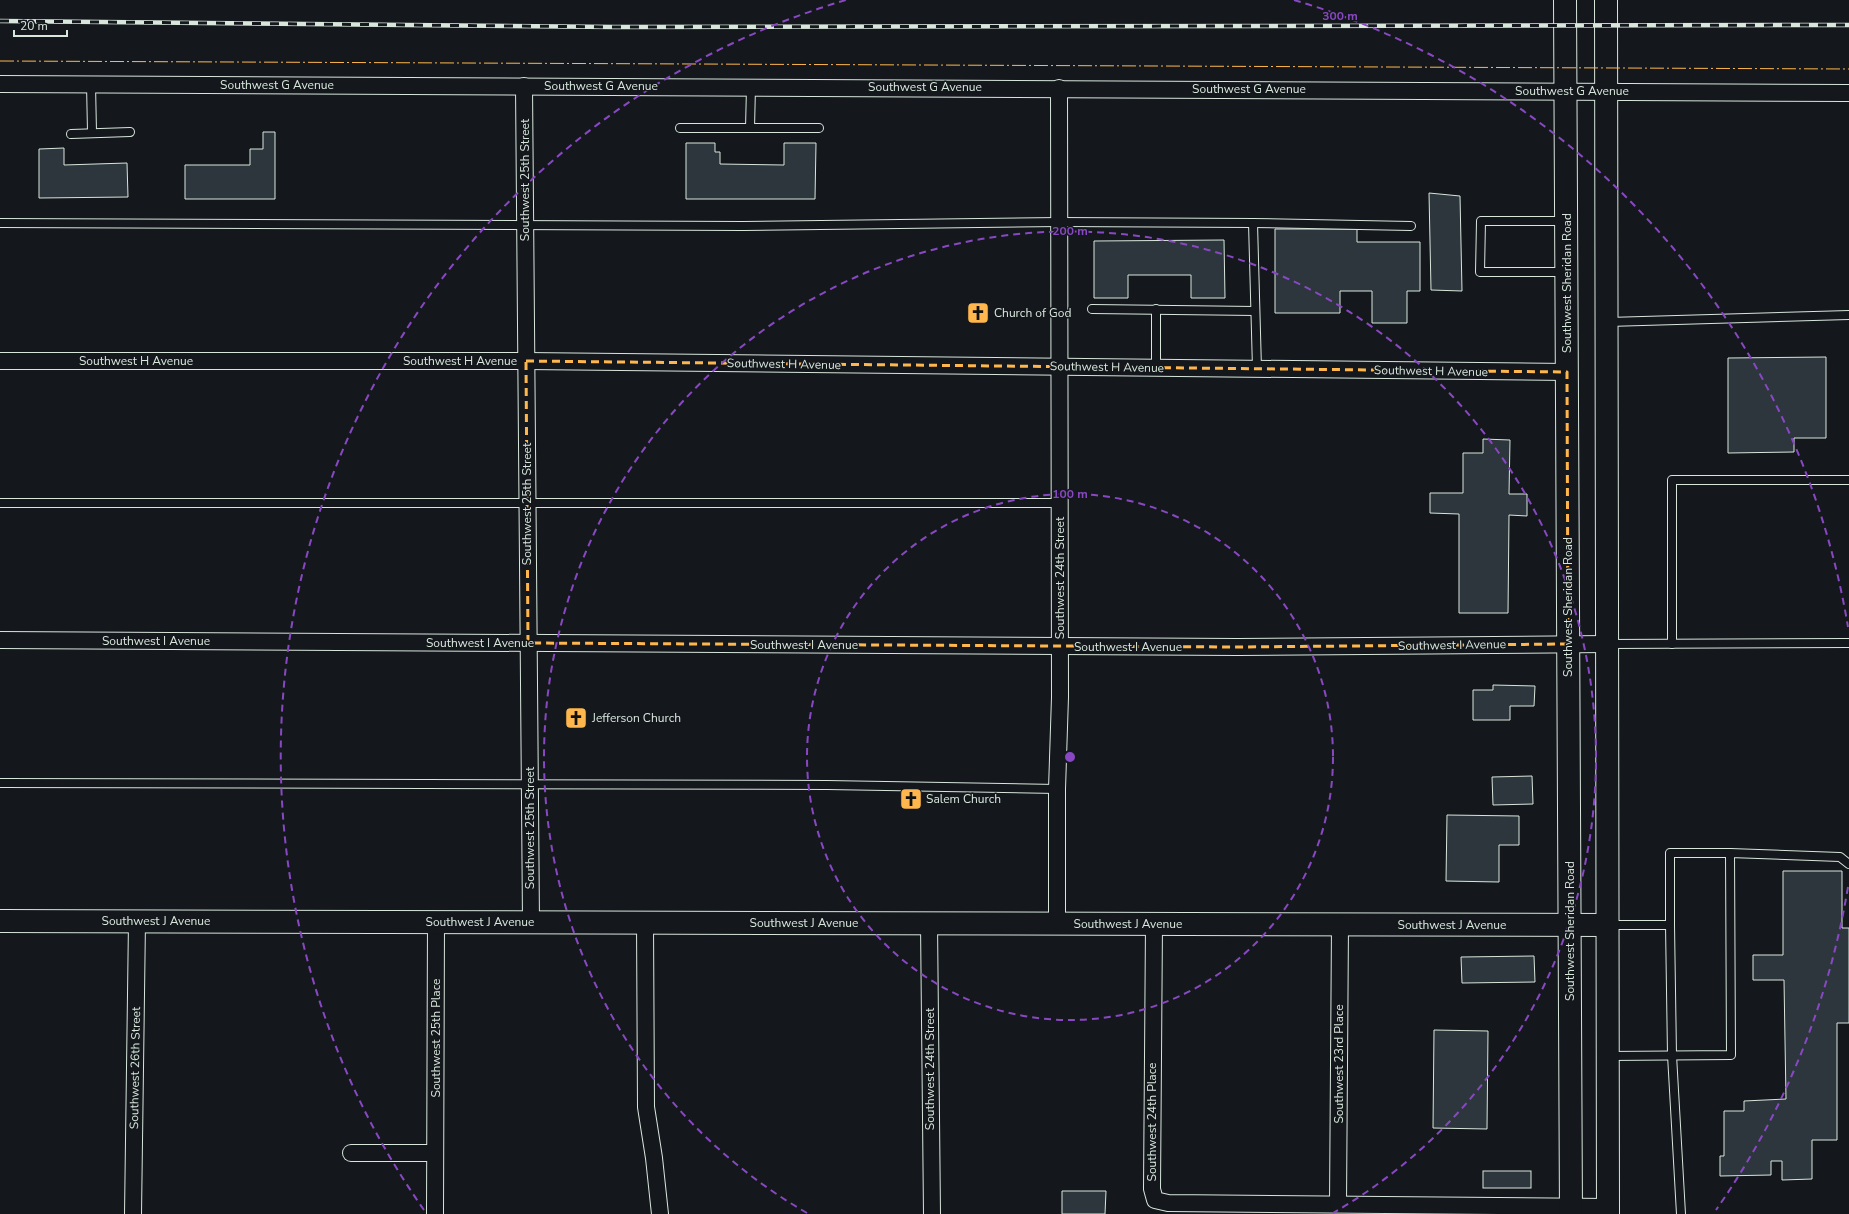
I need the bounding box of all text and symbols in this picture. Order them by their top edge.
text: 300 m [1322,8,1358,24]
scale bar [14,12,67,38]
text: 20 m [20,18,48,34]
street label: Southwest G Avenue [220,77,334,93]
street label: Southwest G Avenue [544,78,658,94]
street label: Southwest G Avenue [868,79,982,95]
street label: Southwest G Avenue [1192,81,1306,97]
street label: Southwest G Avenue [1515,83,1629,99]
street label: Southwest 25th Street [517,118,533,241]
street label: Southwest Sheridan Road [1559,213,1575,353]
text: 200 m [1052,223,1088,239]
church icon: Church of God [965,300,991,326]
place label: Church of God [994,305,1071,321]
street label: Southwest H Avenue [79,353,193,369]
street label: Southwest H Avenue [403,353,517,369]
street label: Southwest H Avenue [727,355,841,373]
street label: Southwest H Avenue [1050,358,1164,376]
street label: Southwest H Avenue [1374,362,1488,380]
street label: Southwest 25th Street [519,442,535,565]
text: 100 m [1052,486,1088,502]
street label: Southwest 24th Street [1052,516,1068,639]
street label: Southwest Sheridan Road [1560,537,1576,677]
street label: Southwest I Avenue [102,633,210,649]
street label: Southwest I Avenue [426,635,534,651]
street label: Southwest I Avenue [1398,636,1506,654]
street label: Southwest I Avenue [750,637,858,653]
street label: Southwest I Avenue [1074,639,1182,655]
church icon: Jefferson Church [563,705,589,731]
place label: Jefferson Church [591,710,681,726]
centre of rings [1063,750,1077,764]
street label: Southwest 25th Street [522,766,538,889]
church icon: Salem Church [898,786,924,812]
place label: Salem Church [926,791,1001,807]
street label: Southwest Sheridan Road [1562,861,1578,1001]
street label: Southwest J Avenue [102,913,210,929]
street label: Southwest J Avenue [426,914,534,930]
street label: Southwest J Avenue [750,915,858,931]
street label: Southwest J Avenue [1074,916,1182,932]
street label: Southwest J Avenue [1398,917,1506,933]
street label: Southwest 25th Place [428,979,444,1097]
street label: Southwest 23rd Place [1331,1004,1347,1124]
street label: Southwest 26th Street [126,1006,144,1129]
street label: Southwest 24th Street [922,1007,938,1130]
street label: Southwest 24th Place [1144,1063,1160,1181]

